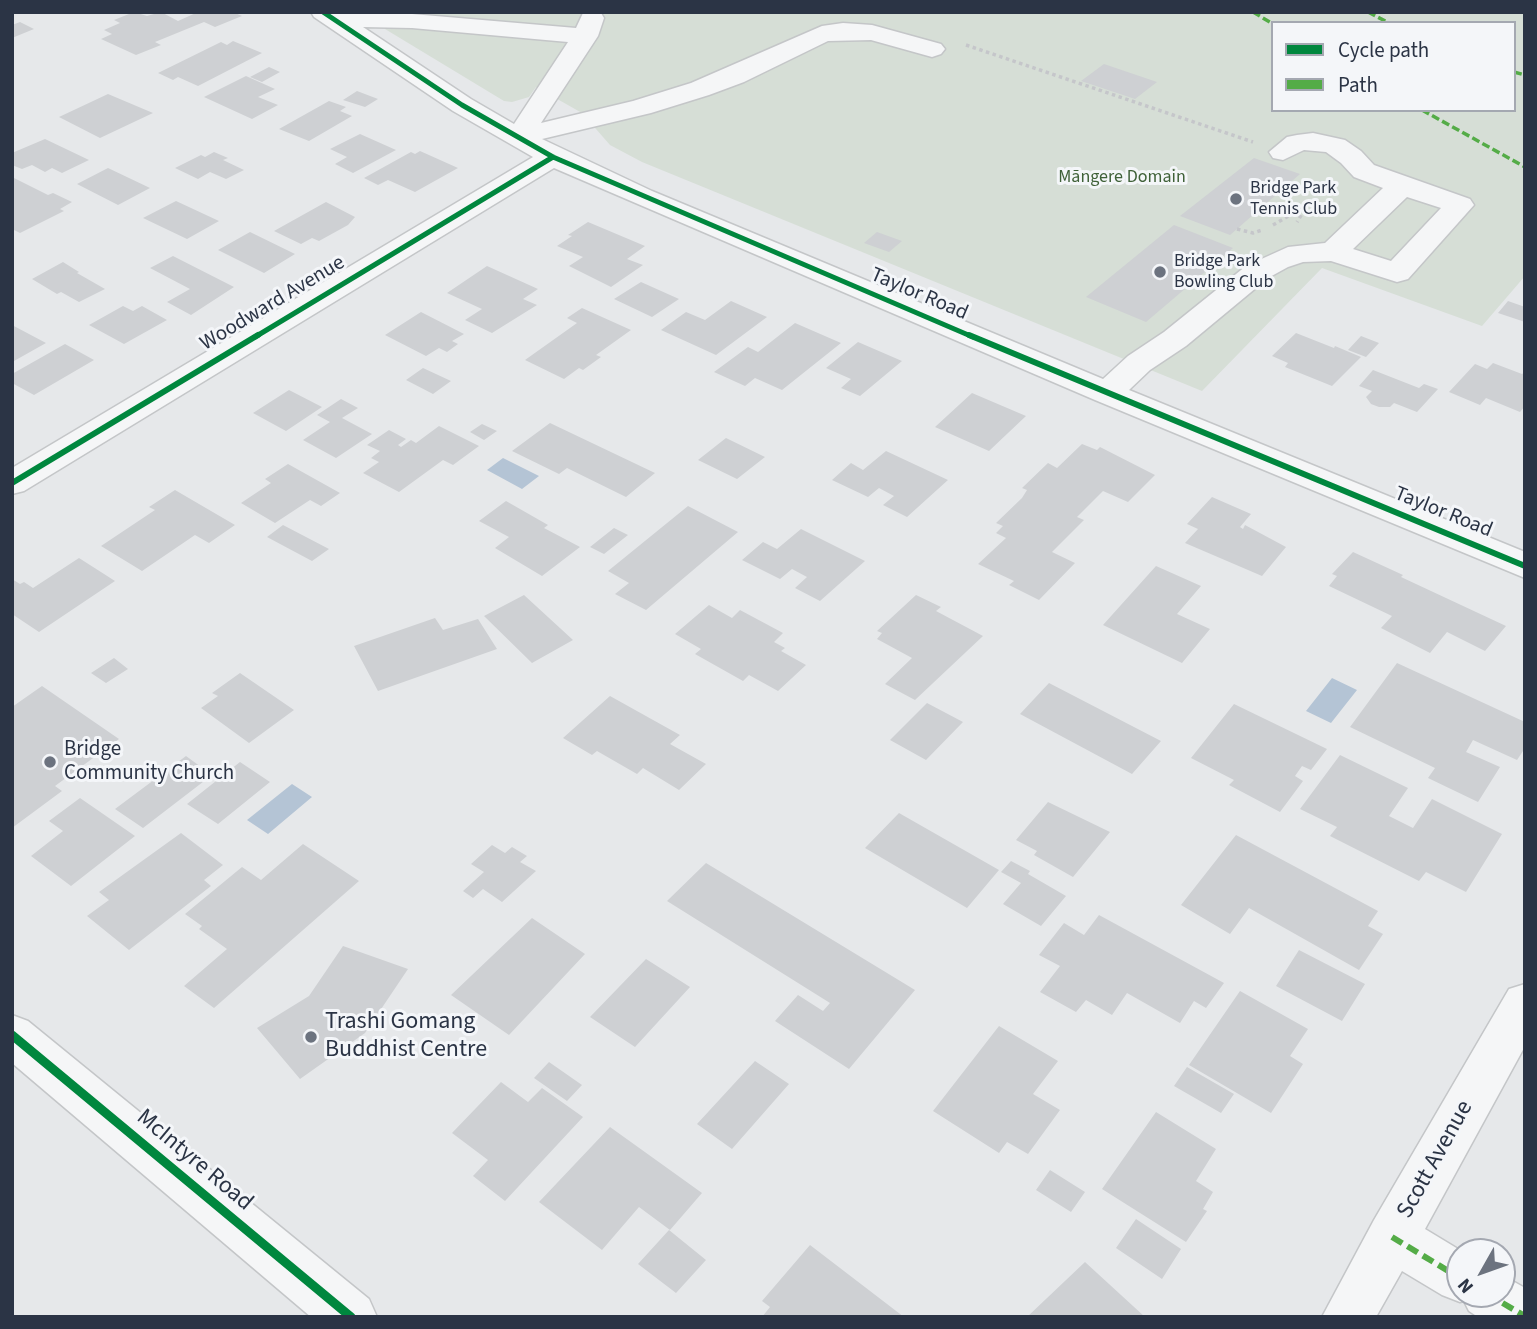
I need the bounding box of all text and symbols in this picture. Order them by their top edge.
legend [1271,21,1516,112]
text: Cycle path [1338,35,1429,65]
text: Path [1338,70,1378,100]
park label: Māngere Domain [1058,167,1186,189]
place label: Bridge Park Tennis Club [1250,178,1337,220]
marker: Bridge Park Tennis Club [1228,191,1244,207]
street label: Woodward Avenue [196,251,350,357]
place label: Bridge Park Bowling Club [1174,251,1273,294]
street label: Taylor Road [866,263,972,327]
marker: Bridge Park Bowling Club [1152,264,1168,280]
street label: Taylor Road [1390,482,1496,544]
place label: Bridge Community Church [64,737,234,787]
marker: Bridge Community Church [42,754,58,770]
place label: Trashi Gomang Buddhist Centre [325,1009,487,1065]
marker: Trashi Gomang Buddhist Centre [303,1029,319,1045]
street label: Scott Avenue [1392,1096,1480,1224]
street label: McIntyre Road [130,1104,258,1218]
north arrow [1446,1238,1516,1308]
text: N [1452,1272,1480,1299]

